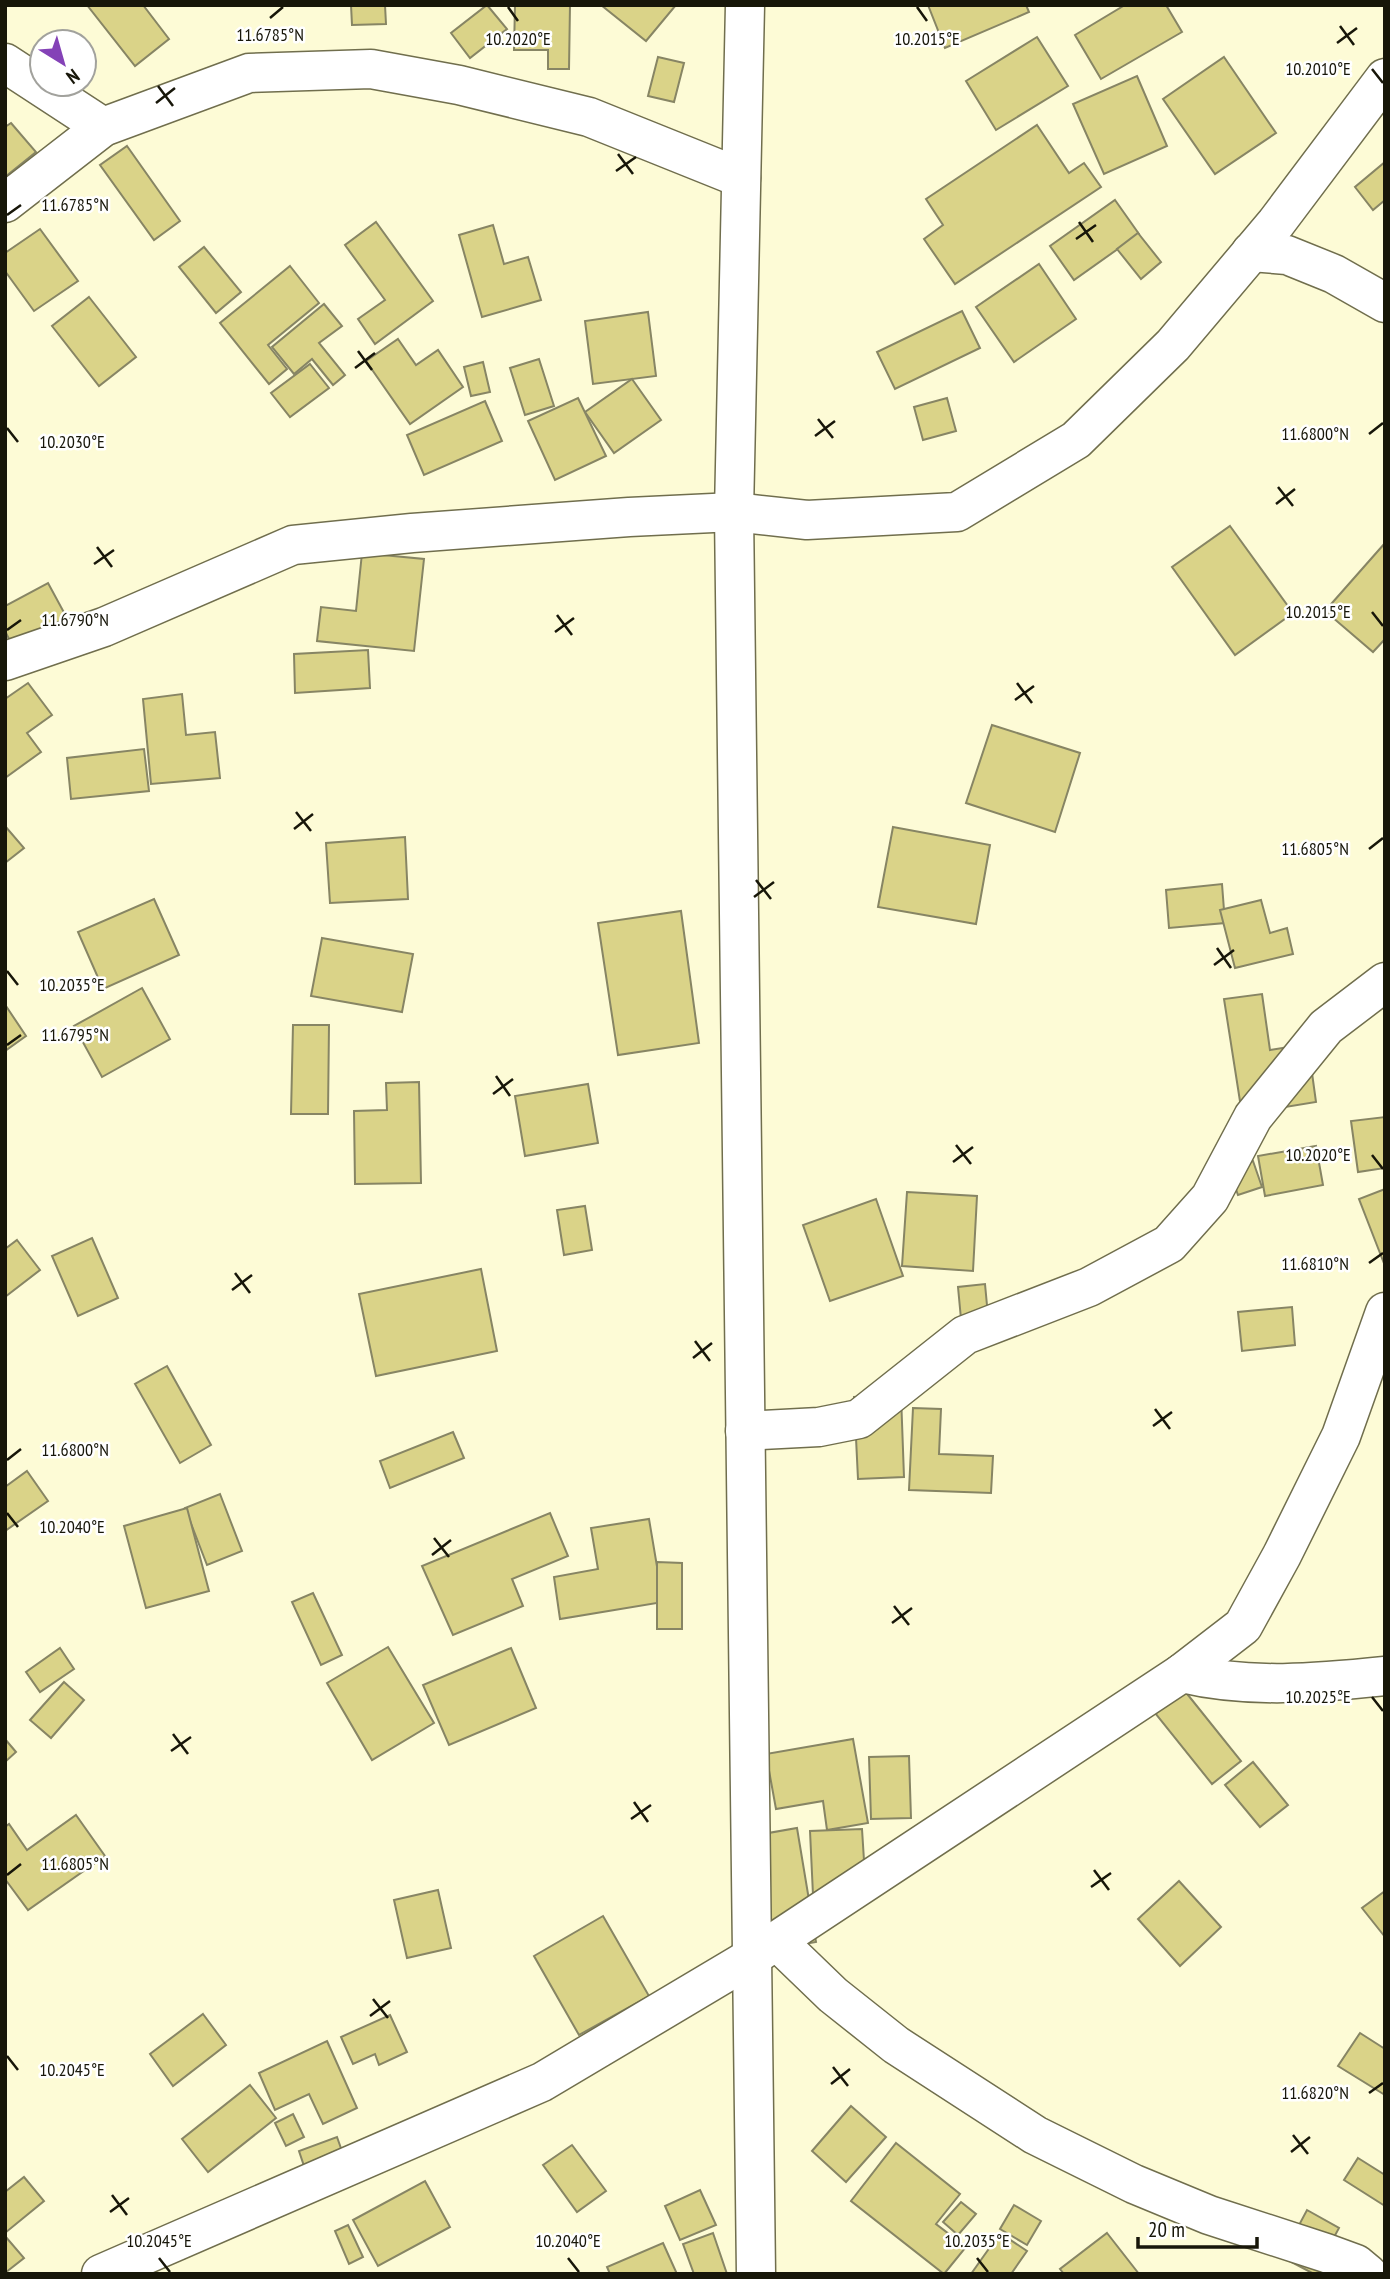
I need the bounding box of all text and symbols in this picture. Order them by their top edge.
text: 11.6785°N [236,23,304,46]
text: 10.2020°E [485,27,551,50]
text: 10.2015°E [894,27,960,50]
north arrow [28,28,98,98]
text: 10.2010°E [1285,57,1351,80]
text: N [62,64,85,89]
text: 11.6785°N [41,193,109,216]
text: 11.6800°N [1281,422,1349,445]
text: 10.2030°E [39,430,105,453]
text: 10.2015°E [1285,600,1351,623]
text: 11.6790°N [41,608,109,631]
text: 11.6805°N [1281,837,1349,860]
text: 10.2035°E [39,973,105,996]
text: 11.6795°N [41,1023,109,1046]
text: 10.2020°E [1285,1143,1351,1166]
text: 11.6810°N [1281,1252,1349,1275]
text: 11.6800°N [41,1438,109,1461]
text: 10.2040°E [39,1515,105,1538]
text: 10.2025°E [1285,1685,1351,1708]
text: 11.6805°N [41,1852,109,1875]
text: 10.2045°E [39,2058,105,2081]
text: 11.6820°N [1281,2081,1349,2104]
scale bar [1138,2206,1257,2250]
text: 20 m [1148,2216,1185,2243]
text: 10.2045°E [126,2229,192,2252]
text: 10.2040°E [535,2229,601,2252]
text: 10.2035°E [944,2229,1010,2252]

